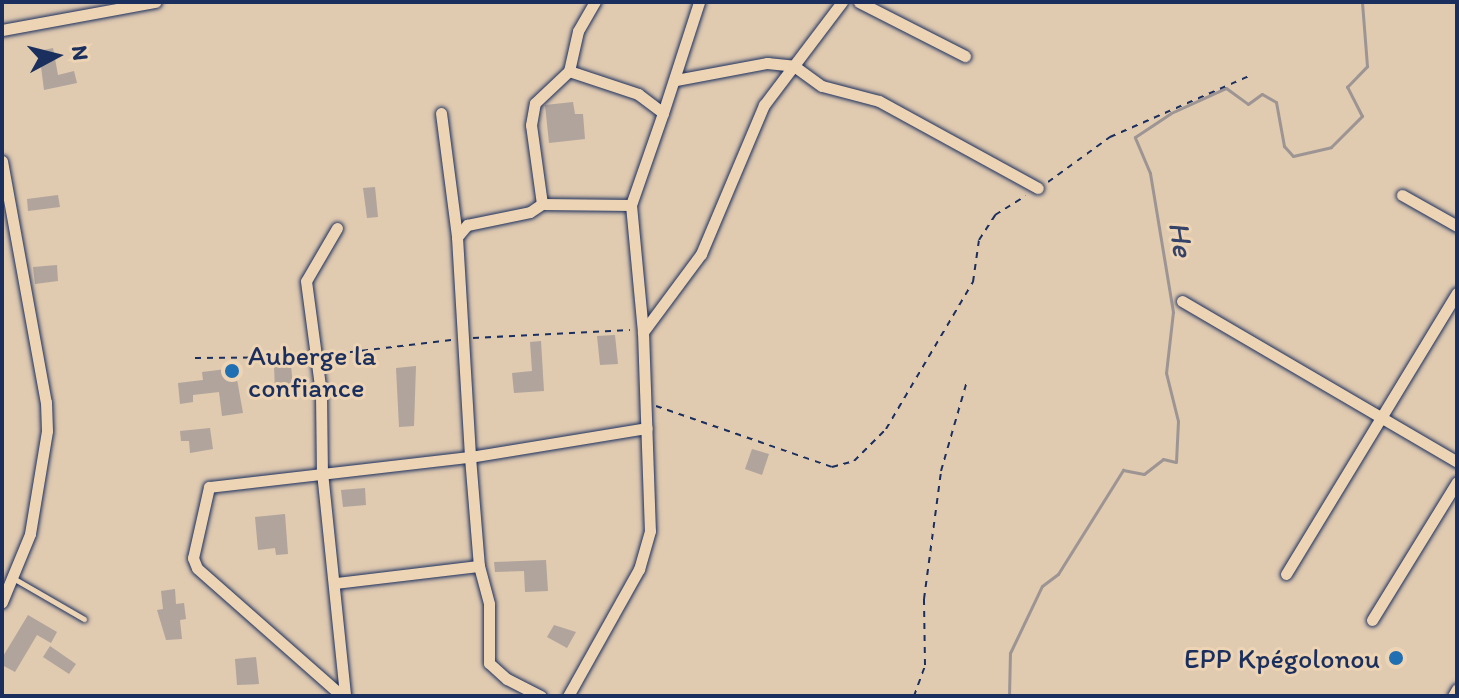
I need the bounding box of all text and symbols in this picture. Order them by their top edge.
north arrow [16,16,96,96]
text: N [66,44,95,62]
water label: He [1160,219,1202,259]
place label: Auberge la confiance [248,338,376,404]
marker: Auberge la confiance [223,362,241,380]
place label: EPP Kpégolonou [1184,641,1380,675]
marker: EPP Kpégolonou [1387,649,1405,667]

